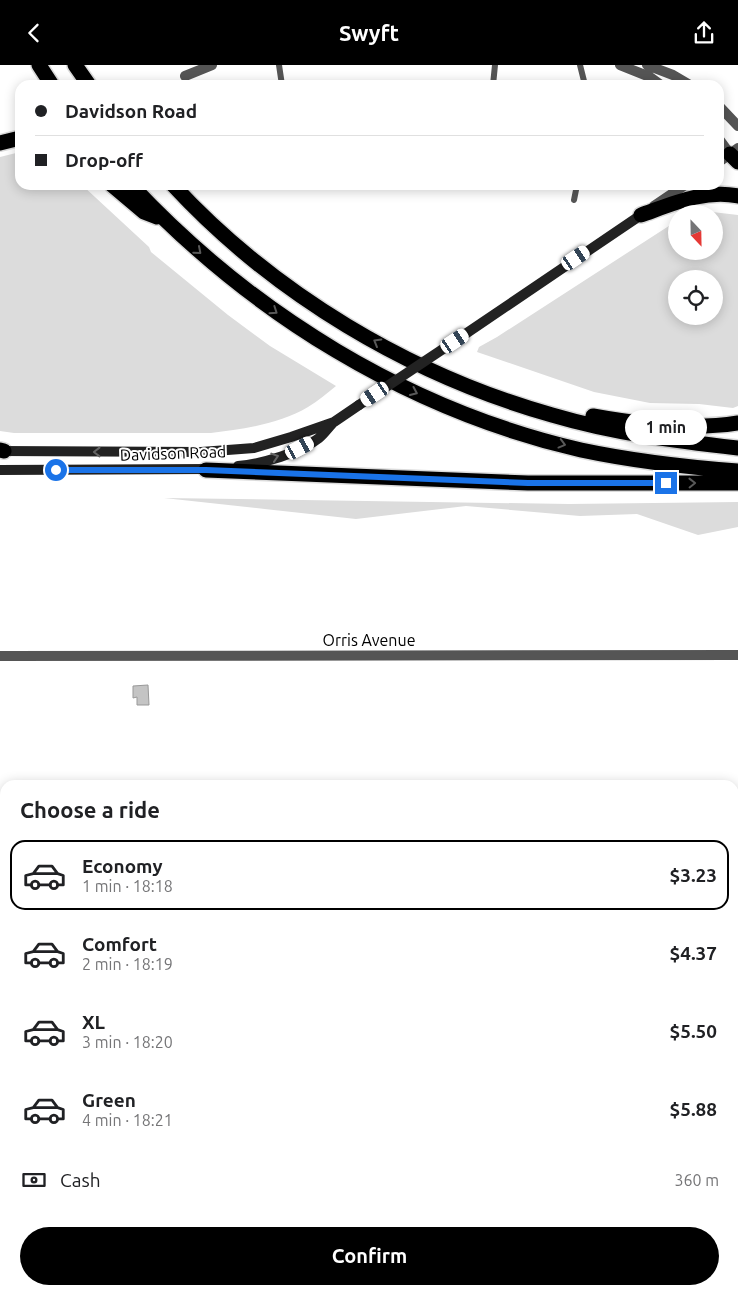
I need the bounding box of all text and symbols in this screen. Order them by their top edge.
icon: back [20,19,48,47]
icon: share [690,19,718,47]
text: Swyft [339,20,399,45]
text: Davidson Road [65,100,197,122]
text: Drop-off [65,149,143,171]
north arrow [668,205,722,260]
map controls [668,205,723,325]
car [559,243,592,273]
one-way arrow [192,245,201,254]
button: locate [668,270,723,325]
one-way arrow [268,305,277,314]
car [438,326,471,356]
one-way arrow [373,338,382,348]
car [358,379,391,409]
one-way arrow [409,385,418,396]
callout: 1 min [625,411,707,445]
text: 1 min [646,418,686,436]
car [283,434,316,462]
one-way arrow [557,439,565,449]
street label: Davidson Road [119,442,227,464]
one-way arrow [93,447,100,457]
one-way arrow [270,453,279,463]
route start [45,459,67,481]
route end [655,472,677,494]
one-way arrow [688,478,696,488]
street label: Orris Avenue [323,631,415,649]
text: Choose a ride [20,797,160,822]
icon: car [22,853,67,898]
text: Economy [82,855,163,877]
text: $3.23 [669,864,717,886]
text: 1 min · 18:18 [82,877,173,895]
icon: car [22,931,67,976]
text: Comfort [82,933,157,955]
text: $4.37 [669,942,717,964]
text: 2 min · 18:19 [82,955,173,973]
icon: car [22,1009,67,1054]
text: XL [82,1011,105,1033]
text: $5.50 [669,1020,717,1042]
text: 3 min · 18:20 [82,1033,173,1051]
icon: car [22,1087,67,1132]
text: Green [82,1089,136,1111]
text: $5.88 [669,1098,717,1120]
text: 4 min · 18:21 [82,1111,173,1129]
icon: cash [20,1166,48,1194]
text: Cash [60,1169,101,1191]
text: 360 m [674,1171,719,1189]
button: Confirm [20,1227,719,1285]

